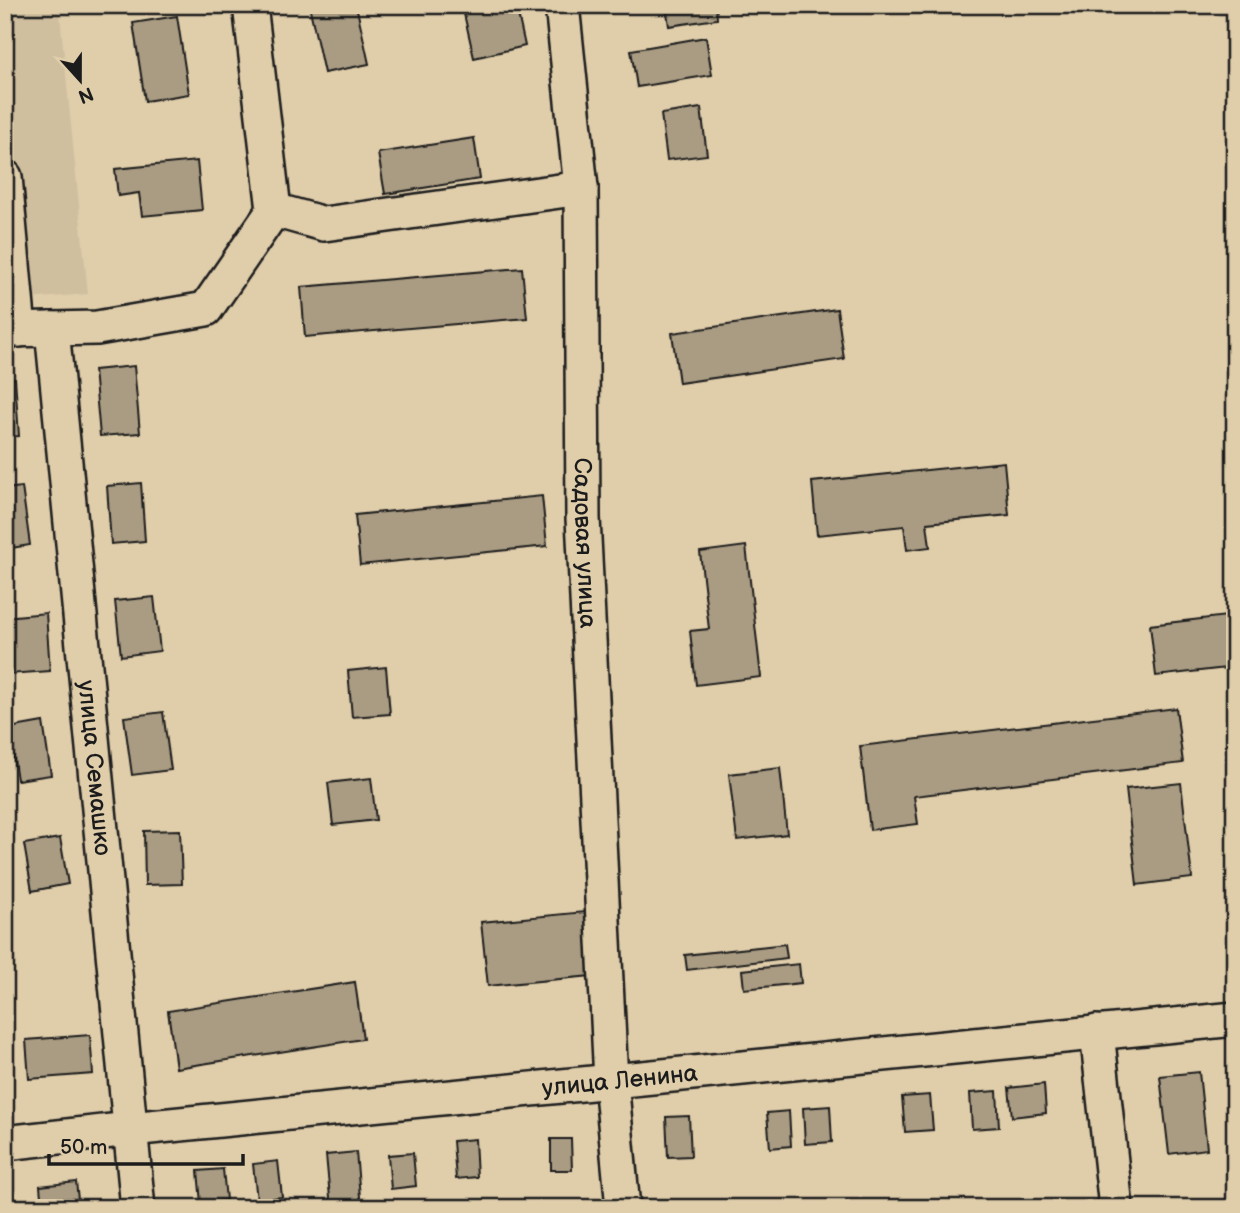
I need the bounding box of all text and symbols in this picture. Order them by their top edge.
north arrow [46,46,116,116]
text: N [75,81,96,108]
street label: Садовая улица [568,458,603,629]
street label: улица Семашко [72,679,118,857]
street label: улица Ленина [541,1058,699,1102]
scale bar [49,1122,243,1166]
text: 50 m [60,1135,107,1160]

